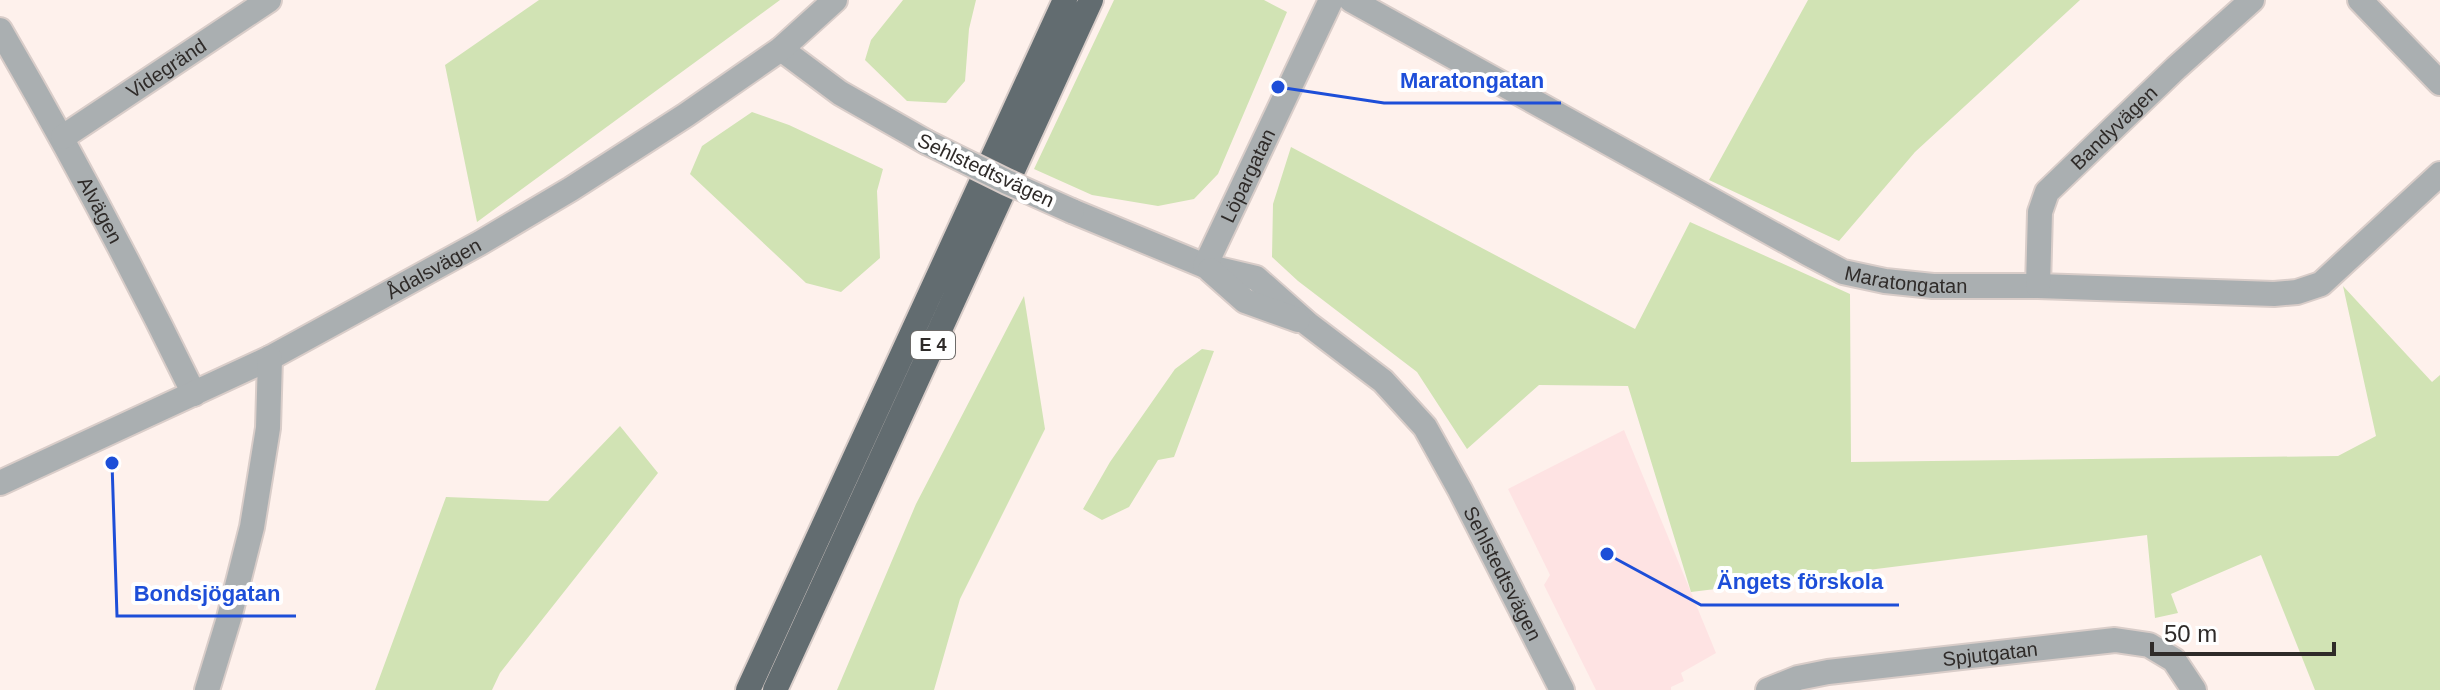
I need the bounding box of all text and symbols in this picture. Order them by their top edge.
street label: Videgränd [122,34,210,103]
callout: Maratongatan [1384,57,1561,103]
text: Maratongatan [1400,68,1544,93]
street label: Bandyvägen [2066,81,2162,174]
street label: Löpargatan [1216,125,1279,226]
street label: Sehlstedtsvägen [914,129,1058,211]
street label: Alvägen [74,173,127,247]
street label: Ådalsvägen [382,234,485,303]
street label: Maratongatan [1843,262,1967,297]
road number: E 4 [911,331,955,359]
street label: Sehlstedtsvägen [1459,503,1546,644]
callout: Ängets förskola [1701,559,1899,605]
text: Ängets förskola [1717,569,1884,594]
callout: Bondsjögatan [117,570,296,616]
text: Bondsjögatan [134,581,280,606]
scale bar [2152,606,2334,656]
text: 50 m [2164,620,2217,647]
street label: Spjutgatan [1941,638,2039,670]

